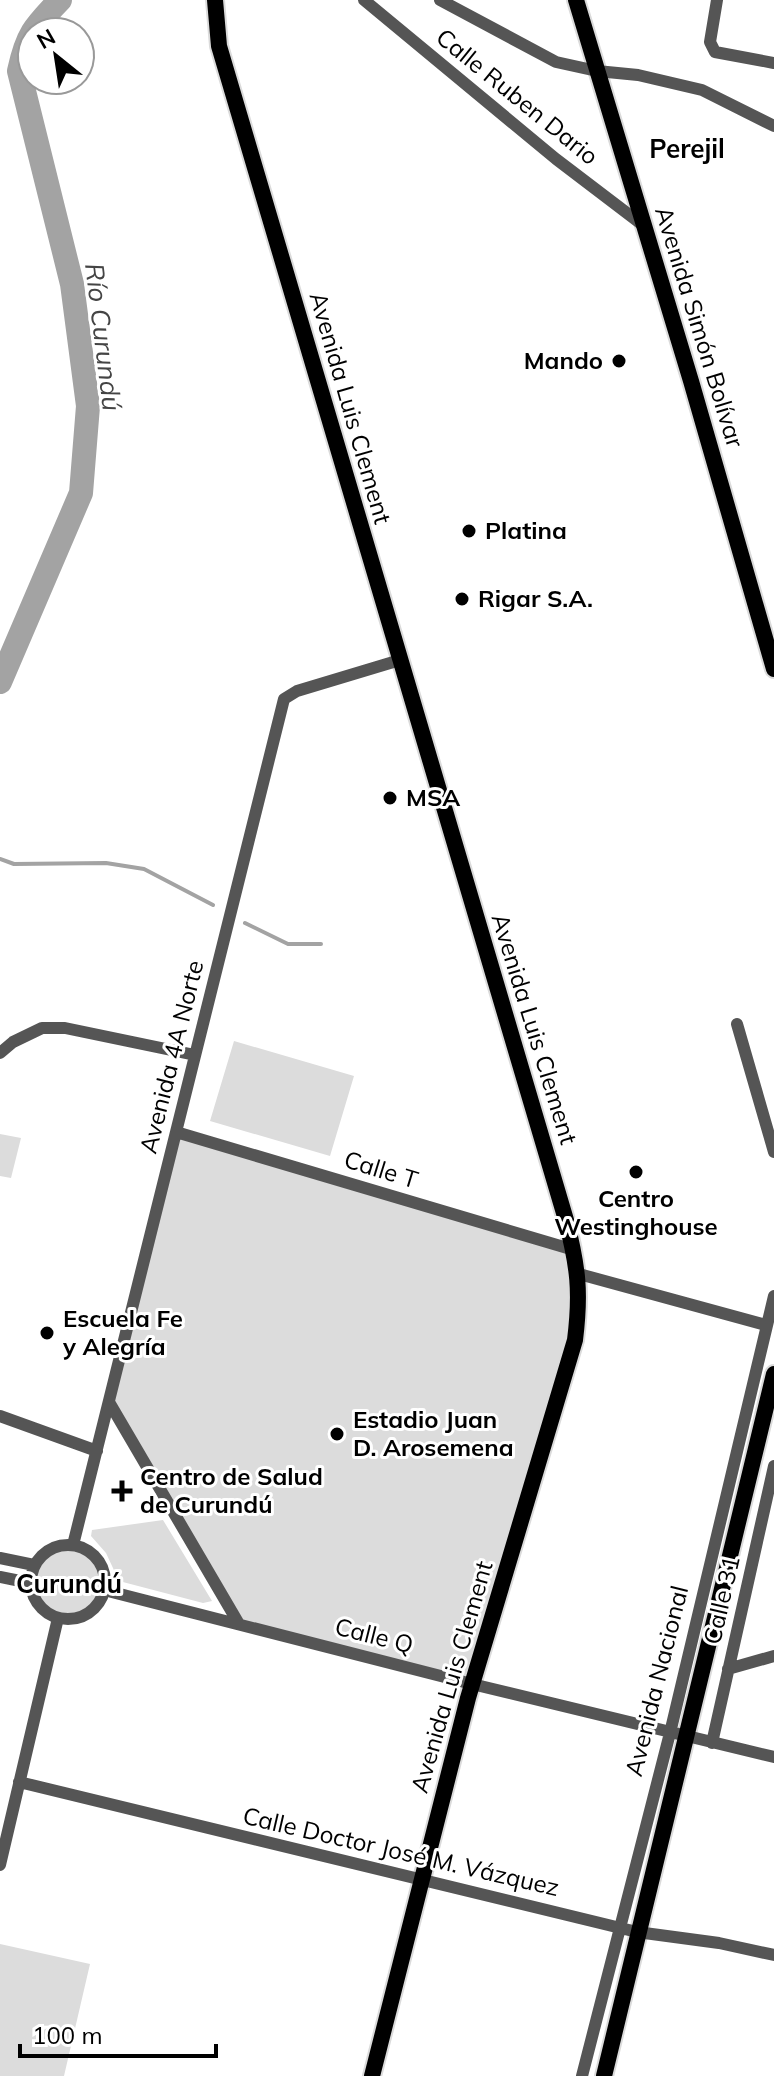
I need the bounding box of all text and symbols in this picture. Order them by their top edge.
north arrow [16,16,96,96]
text: N [32,22,60,55]
street label: Calle Ruben Dario [431,22,605,171]
district label: Perejil [649,132,725,165]
street label: Avenida Simón Bolívar [649,203,751,451]
water label: Río Curundú [78,261,129,413]
street label: Avenida Luis Clement [303,288,398,527]
place label: Mando [524,345,603,375]
marker: Mando [610,352,628,370]
place label: Platina [485,515,567,545]
marker: Platina [460,522,478,540]
place label: Rigar S.A. [478,583,593,613]
marker: Rigar S.A. [453,590,471,608]
place label: MSA [406,782,460,812]
marker: MSA [381,789,399,807]
street label: Avenida Luis Clement [486,910,584,1148]
street label: Avenida 4A Norte [133,957,210,1156]
street label: Calle T [341,1144,422,1195]
marker: Centro Westinghouse [627,1163,645,1181]
place label: Centro Westinghouse [554,1183,718,1241]
place label: Escuela Fe y Alegría [62,1303,183,1361]
marker: Escuela Fe y Alegría [38,1324,56,1342]
place label: Estadio Juan D. Arosemena [353,1404,514,1462]
marker: Estadio Juan D. Arosemena [328,1425,346,1443]
place label: Centro de Salud de Curundú [140,1461,323,1519]
marker: Centro de Salud de Curundú [111,1480,133,1502]
street label: Calle 31 [696,1553,746,1647]
street label: Avenida Luis Clement [404,1557,499,1796]
district label: Curundú [16,1567,122,1600]
street label: Avenida Nacional [618,1582,694,1779]
street label: Calle Q [332,1611,417,1659]
street label: Calle Doctor José M. Vázquez [240,1800,562,1902]
scale bar [20,2008,216,2058]
text: 100 m [32,2020,103,2050]

